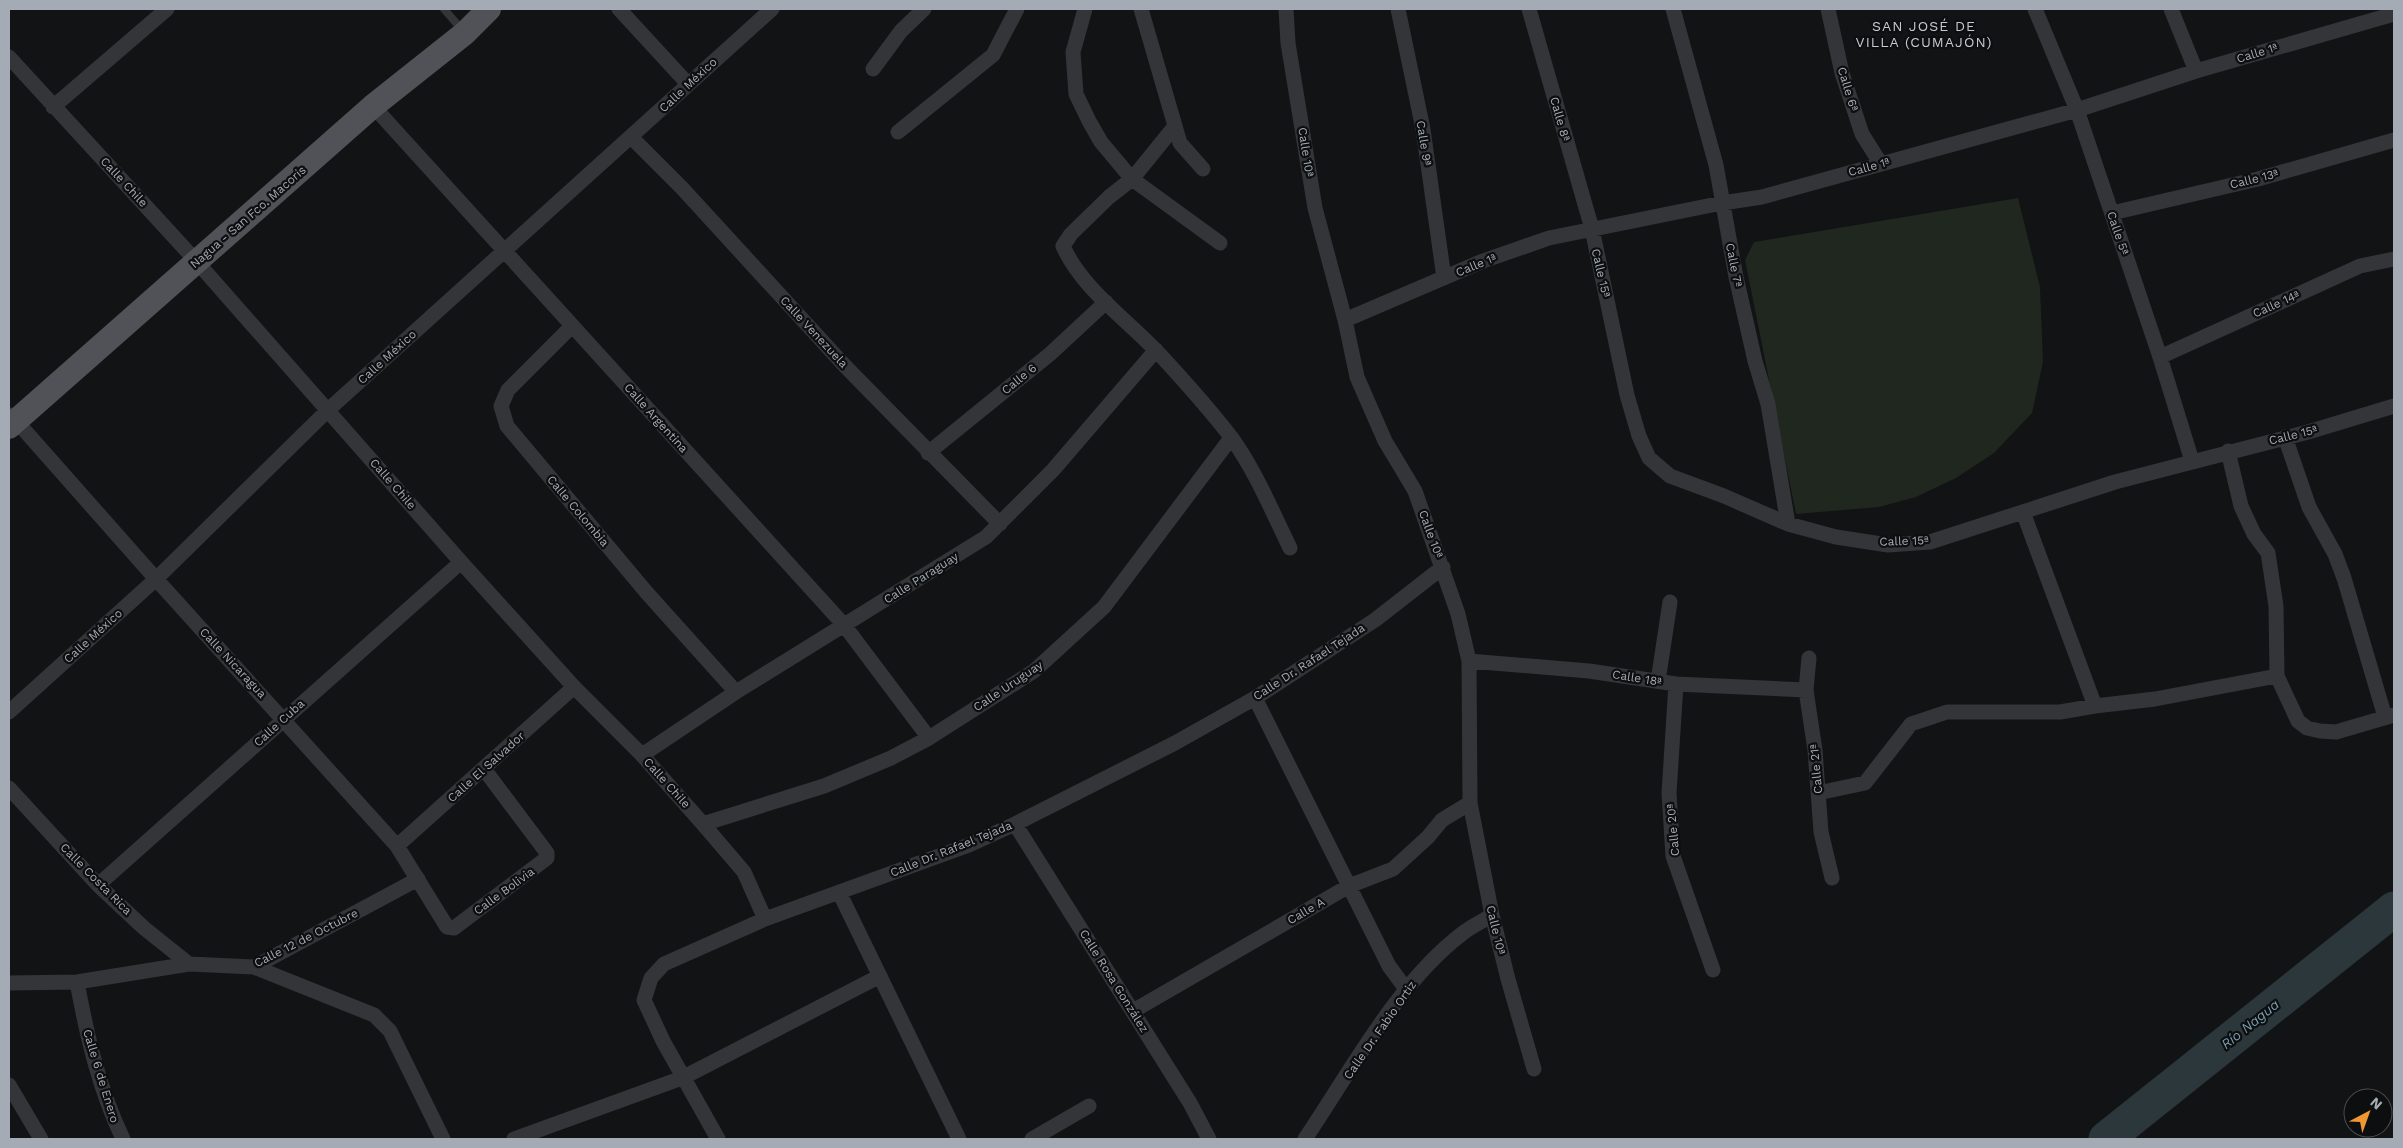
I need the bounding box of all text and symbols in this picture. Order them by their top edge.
district label: SAN JOSÉ DE VILLA (CUMAJÓN) [1856,18,1992,50]
street label: Calle 1ª [2235,40,2280,66]
street label: Calle México [656,55,720,115]
street label: Calle 6ª [1835,65,1861,113]
street label: Calle 8ª [1547,95,1573,143]
street label: Calle 9ª [1414,119,1435,167]
street label: Calle 10ª [1295,126,1317,178]
street label: Calle Chile [97,154,151,210]
street label: Calle 1ª [1847,155,1892,179]
street label: Nagua - San Fco. Macorís [187,163,309,271]
street label: Calle 13ª [2228,166,2280,192]
street label: Calle 5ª [2104,209,2132,257]
street label: Calle 7ª [1723,242,1745,288]
street label: Calle 15ª [1589,247,1613,299]
street label: Calle 1ª [1454,250,1499,279]
street label: Calle 14ª [2250,287,2302,321]
street label: Calle Venezuela [777,293,851,371]
street label: Calle México [355,327,419,387]
street label: Calle 6 [999,361,1039,397]
street label: Calle Argentina [621,380,691,456]
street label: Calle 15ª [2267,422,2319,448]
street label: Calle Chile [367,456,419,512]
street label: Calle Colombia [544,473,612,550]
street label: Calle 10ª [1416,508,1446,560]
street label: Calle 15ª [1879,533,1929,549]
street label: Calle Paraguay [881,549,962,607]
street label: Calle México [61,606,125,666]
street label: Calle Dr. Rafael Tejada [1251,621,1368,703]
street label: Calle Nicaragua [197,625,269,701]
street label: Calle Uruguay [971,657,1046,714]
street label: Calle 18ª [1611,667,1663,689]
street label: Calle Cuba [251,696,307,749]
street label: Calle El Salvador [445,729,527,805]
street label: Calle 21ª [1807,743,1825,794]
street label: Calle Chile [641,755,693,811]
street label: Calle 20ª [1664,803,1682,857]
street label: Calle Dr. Rafael Tejada [888,818,1014,880]
street label: Calle Costa Rica [57,840,135,918]
street label: Calle Bolivia [471,864,537,918]
street label: Calle A [1285,895,1327,927]
street label: Calle 10ª [1484,904,1509,956]
street label: Calle 12 de Octubre [252,906,360,970]
street label: Calle Rosa González [1077,927,1151,1035]
street label: Calle Dr. Fabio Ortiz [1341,978,1419,1082]
water label: Río Nagua [2218,996,2282,1052]
street label: Calle 6 de Enero [80,1027,122,1125]
north arrow [2343,1088,2393,1138]
text: N [2367,1094,2386,1113]

